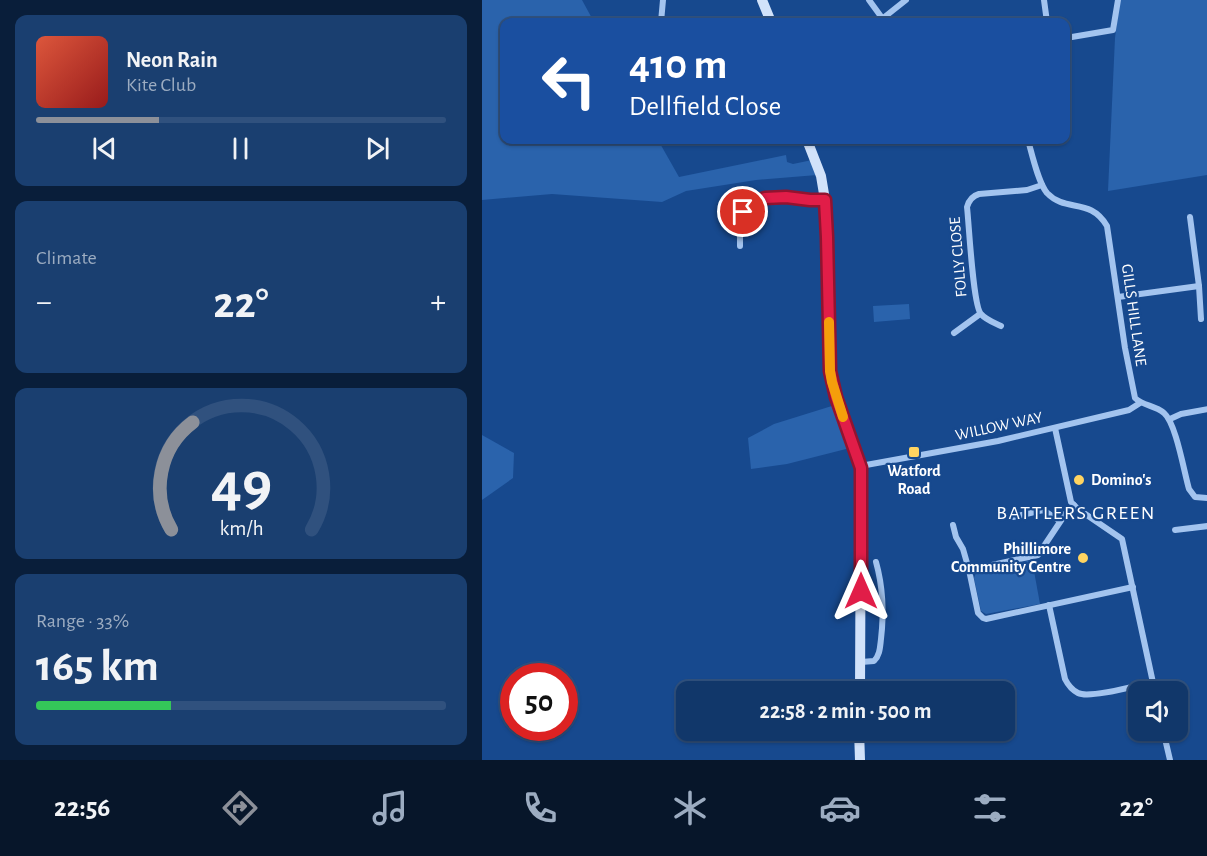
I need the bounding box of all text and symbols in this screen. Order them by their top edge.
icon: left [530,42,608,120]
text: 410 m [629,44,727,86]
text: Neon Rain [126,49,218,71]
text: Kite Club [126,75,196,95]
text: Dellfield Close [629,93,781,120]
icon: previous [88,132,121,165]
icon: pause [224,132,257,165]
icon: next [361,132,394,165]
pin [717,186,768,237]
icon: arrive [726,195,759,228]
street label: FOLLY CLOSE [946,216,969,298]
text: Climate [36,248,97,268]
street label: GILLS HILL LANE [1119,263,1149,367]
text: 22° [213,281,269,326]
text: − [36,286,52,319]
text: + [430,286,446,319]
street label: WILLOW WAY [954,409,1045,443]
marker: Watford Road [907,445,921,459]
text: 49 [210,454,272,516]
place label: Watford Road [887,463,941,497]
place label: Domino's [1091,472,1151,488]
marker: Domino's [1072,473,1086,487]
district label: BATTLERS GREEN [996,503,1156,523]
text: km/h [219,519,263,540]
place label: Phillimore Community Centre [951,541,1071,576]
marker: Phillimore Community Centre [1076,551,1090,565]
position arrow [829,559,893,623]
text: Range · 33% [36,611,129,631]
text: 165 km [36,644,159,689]
speed limit sign: 50 [500,663,578,741]
map controls [1128,681,1188,741]
button: sound [1128,681,1188,741]
text: 22:58 · 2 min · 500 m [760,700,931,722]
icon: directions [219,787,261,829]
icon: music [369,787,411,829]
icon: phone [519,787,561,829]
icon: climate [669,787,711,829]
icon: car [819,787,861,829]
icon: filters [969,787,1011,829]
text: 22:56 [54,794,110,821]
text: 22° [1120,794,1153,821]

